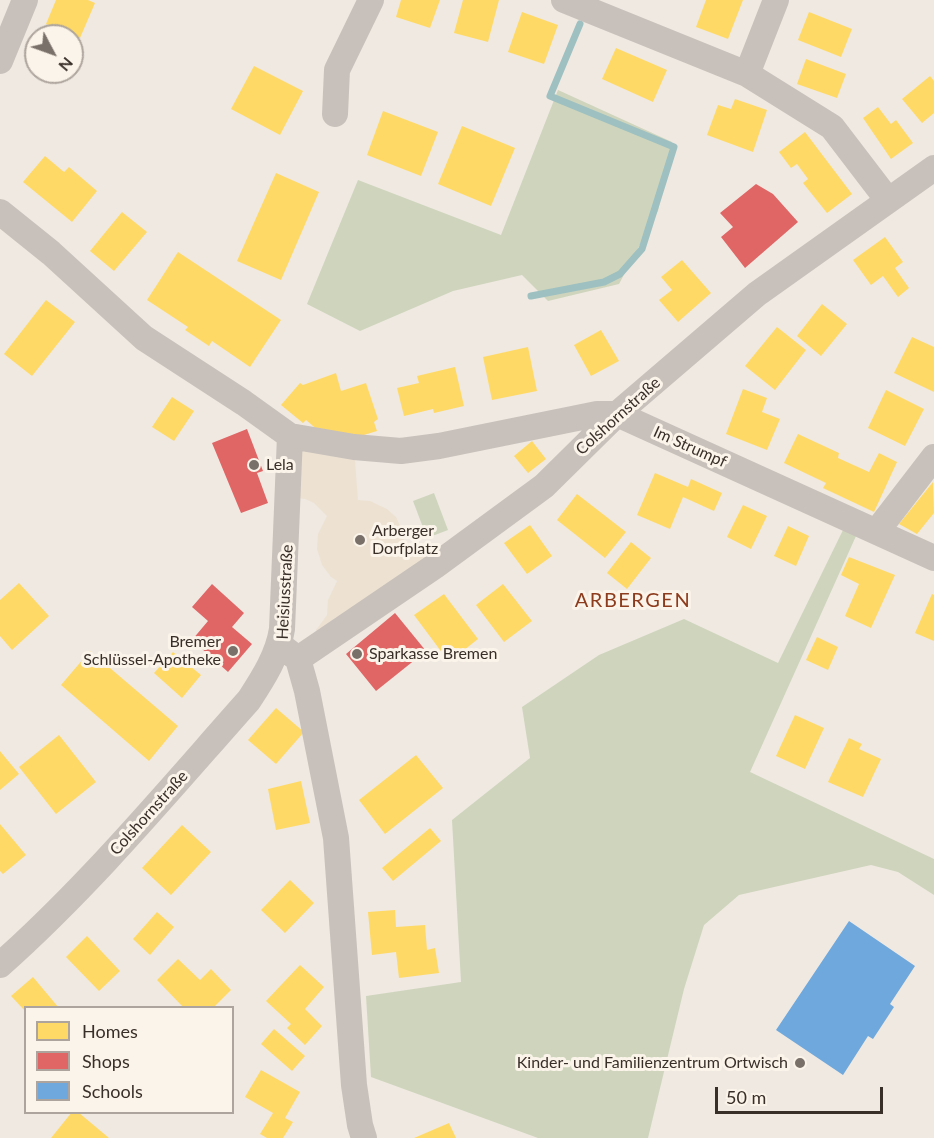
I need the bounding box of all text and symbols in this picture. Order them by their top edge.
north arrow [24,24,84,84]
text: N [55,54,78,76]
street label: Colshornstraße [572,373,664,459]
street label: Im Strumpf [650,422,730,472]
place label: Lela [266,455,294,475]
marker: Lela [247,458,261,472]
place label: Arberger Dorfplatz [372,521,438,559]
marker: Arberger Dorfplatz [353,533,367,547]
street label: Heisiusstraße [273,544,297,640]
district label: ARBERGEN [575,589,691,613]
place label: Bremer Schlüssel-Apotheke [83,632,221,670]
marker: Bremer Schlüssel-Apotheke [226,644,240,658]
place label: Sparkasse Bremen [369,644,497,664]
marker: Sparkasse Bremen [350,647,364,661]
street label: Colshornstraße [106,767,192,859]
legend [24,1006,234,1114]
text: Homes [82,1020,138,1042]
text: Shops [82,1050,130,1072]
place label: Kinder- und Familienzentrum Ortwisch [517,1053,788,1073]
marker: Kinder- und Familienzentrum Ortwisch [793,1056,807,1070]
scale bar [718,1075,886,1113]
text: Schools [82,1080,143,1102]
text: 50 m [726,1086,766,1108]

